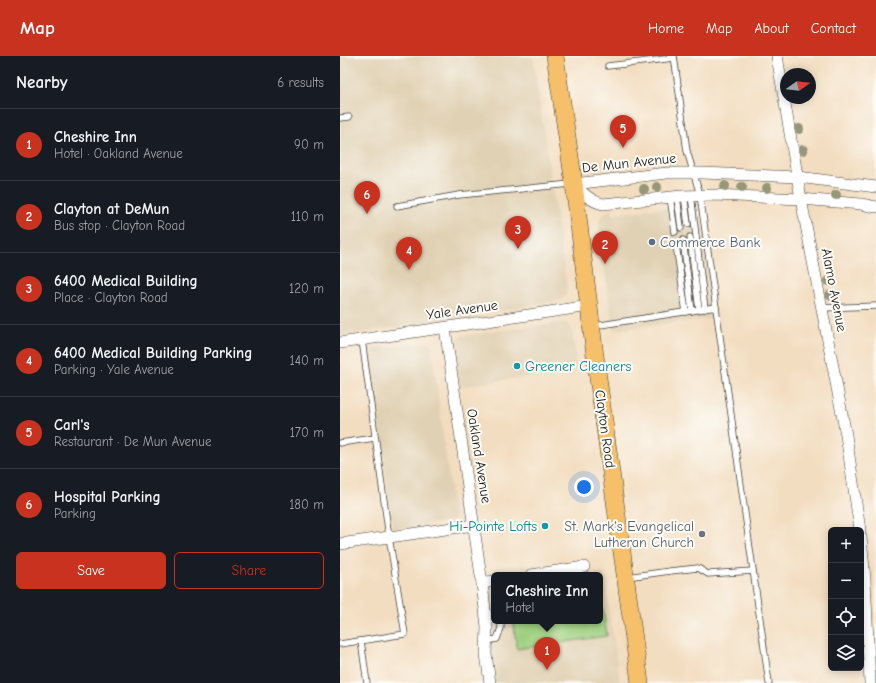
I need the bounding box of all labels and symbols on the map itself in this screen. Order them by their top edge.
north arrow [780,68,816,104]
pin: 5 [610,115,636,148]
street label: De Mun Avenue [581,150,677,176]
pin: 6 [354,181,380,214]
pin: 3 [505,216,531,249]
pin: 2 [592,231,618,264]
place label: Commerce Bank [660,234,760,251]
pin: 4 [396,237,422,270]
marker: Commerce Bank [647,237,657,247]
street label: Alamo Avenue [818,247,850,333]
street label: Yale Avenue [425,297,499,323]
place label: Greener Cleaners [525,358,632,375]
marker: Greener Cleaners [512,361,522,371]
street label: Clayton Road [591,389,619,469]
street label: Oakland Avenue [463,407,495,505]
your location [574,477,594,497]
place label: Hi-Pointe Lofts [449,518,537,535]
place label: St. Mark's Evangelical Lutheran Church [564,518,694,551]
marker: Hi-Pointe Lofts [540,521,550,531]
marker: St. Mark's Evangelical Lutheran Church [697,529,707,539]
pin: 1 [534,637,560,670]

